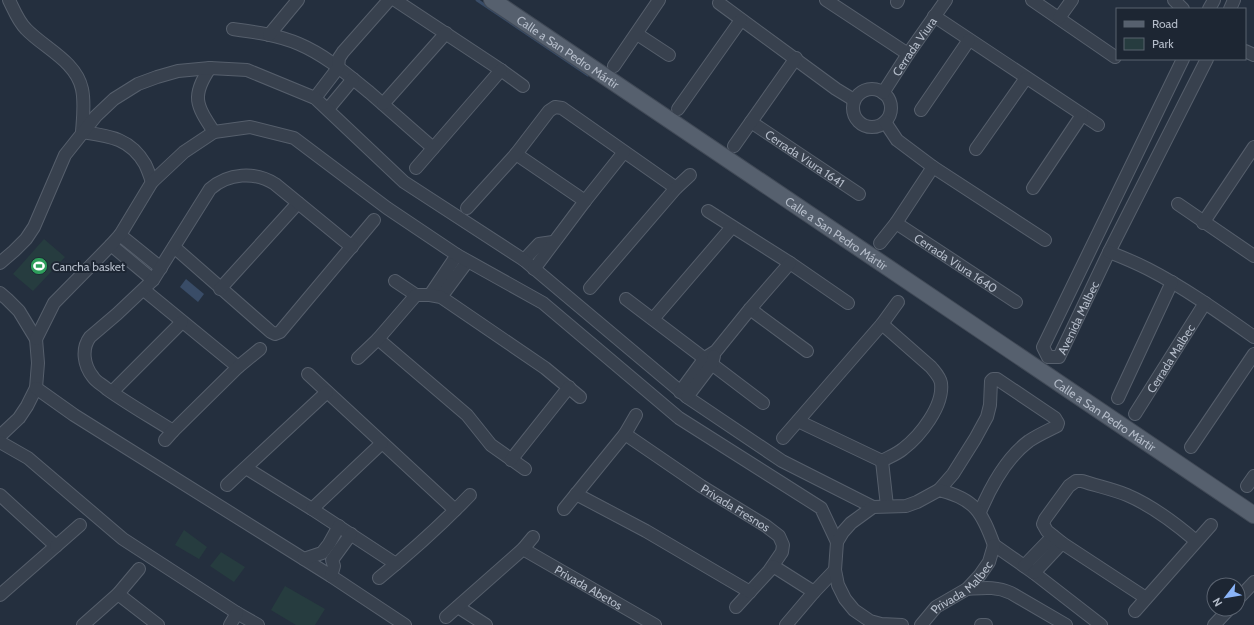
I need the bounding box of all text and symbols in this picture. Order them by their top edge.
legend [1116,8,1246,60]
street label: Calle a San Pedro Mártir [514,12,622,92]
street label: Cerrada Viura [889,14,939,79]
text: Road [1152,16,1178,31]
text: Park [1152,36,1174,51]
street label: Cerrada Viura 1641 [763,126,848,190]
street label: Calle a San Pedro Mártir [783,193,891,273]
street label: Cerrada Viura 1640 [912,230,1001,295]
sports icon: Cancha basket [29,256,49,276]
place label: Cancha basket [52,259,125,274]
street label: Avenida Malbec [1054,278,1102,357]
street label: Cerrada Malbec [1143,321,1198,395]
street label: Calle a San Pedro Mártir [1051,374,1159,454]
street label: Privada Fresnos [698,480,774,534]
street label: Privada Malbec [927,557,995,616]
street label: Privada Abetos [552,562,625,612]
north arrow [1206,577,1246,617]
text: N [1209,595,1225,609]

